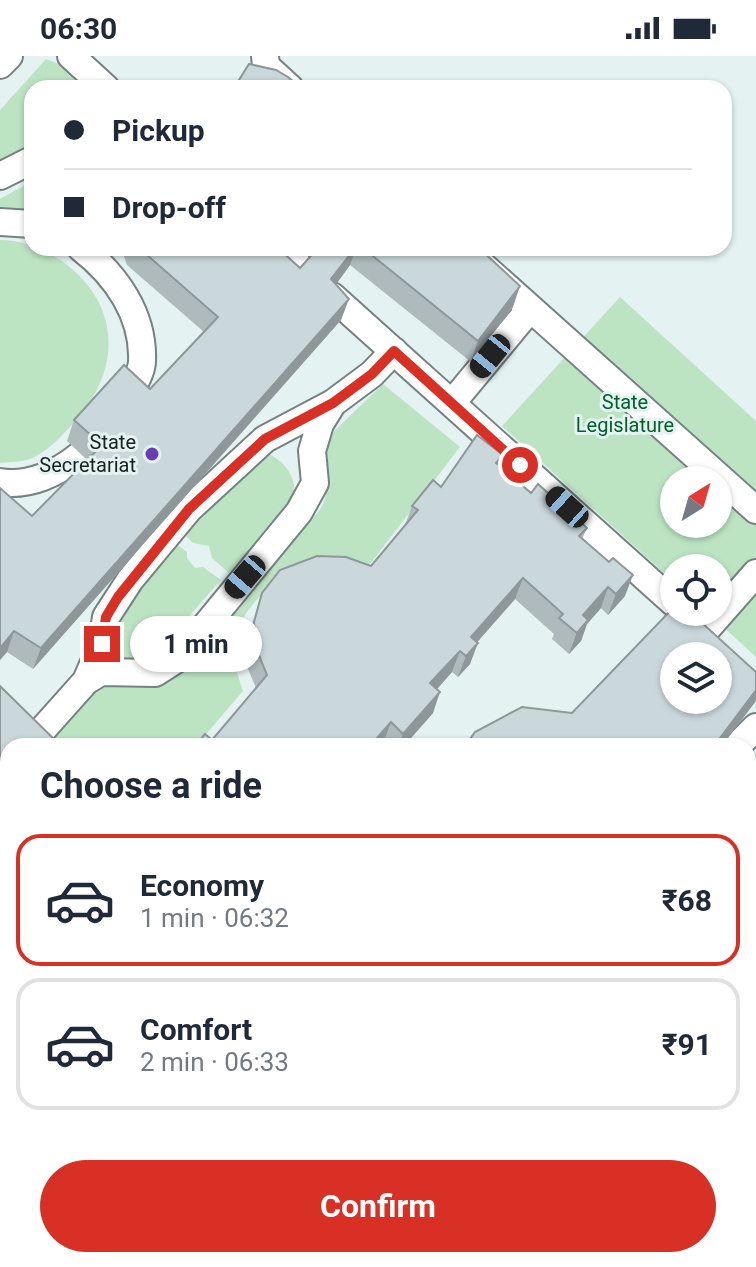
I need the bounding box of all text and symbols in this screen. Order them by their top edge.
text: 06:30 [40,11,117,46]
text: Pickup [112,113,205,148]
text: Drop-off [112,190,226,225]
car [466,330,514,382]
park label: State Legislature [576,390,674,437]
place label: State Secretariat [39,430,136,477]
marker: State Secretariat [143,445,161,463]
route start [502,447,538,483]
north arrow [660,466,732,538]
map controls [660,466,732,714]
car [541,482,593,532]
car [220,551,270,603]
button: locate [660,554,732,626]
callout: 1 min [130,616,262,672]
route end [84,626,120,662]
text: 1 min [163,629,229,659]
button: layers [660,642,732,714]
text: Choose a ride [40,765,262,807]
icon: car [44,864,116,936]
text: Economy [140,868,264,903]
text: ₹68 [662,883,712,918]
text: 1 min · 06:32 [140,903,289,933]
icon: car [44,1008,116,1080]
text: Comfort [140,1012,252,1047]
text: ₹91 [662,1027,712,1062]
text: 2 min · 06:33 [140,1047,289,1077]
button: Confirm [40,1160,716,1252]

